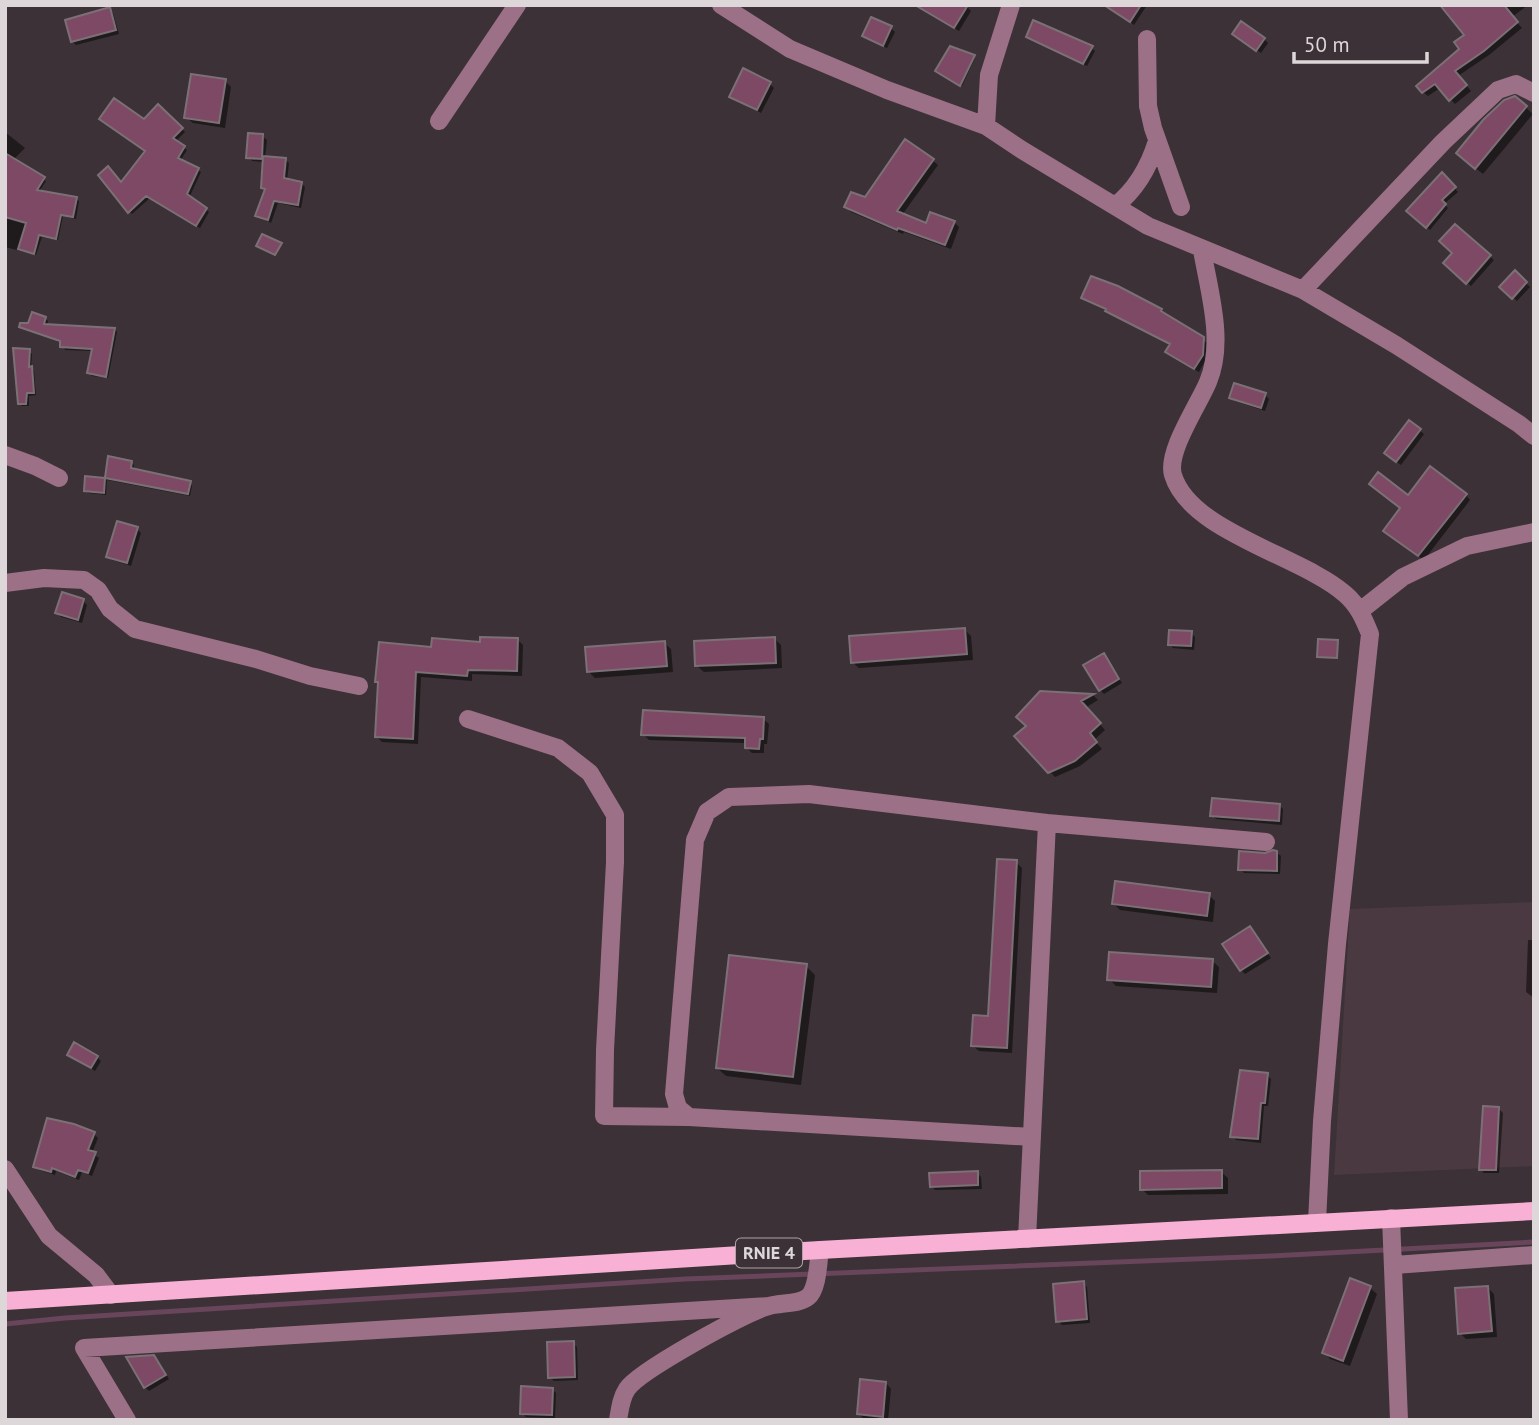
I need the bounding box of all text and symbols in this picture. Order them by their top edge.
scale bar [1294,21,1427,65]
text: 50 m [1304,31,1350,58]
road number: RNIE 4 [736,1238,802,1268]

